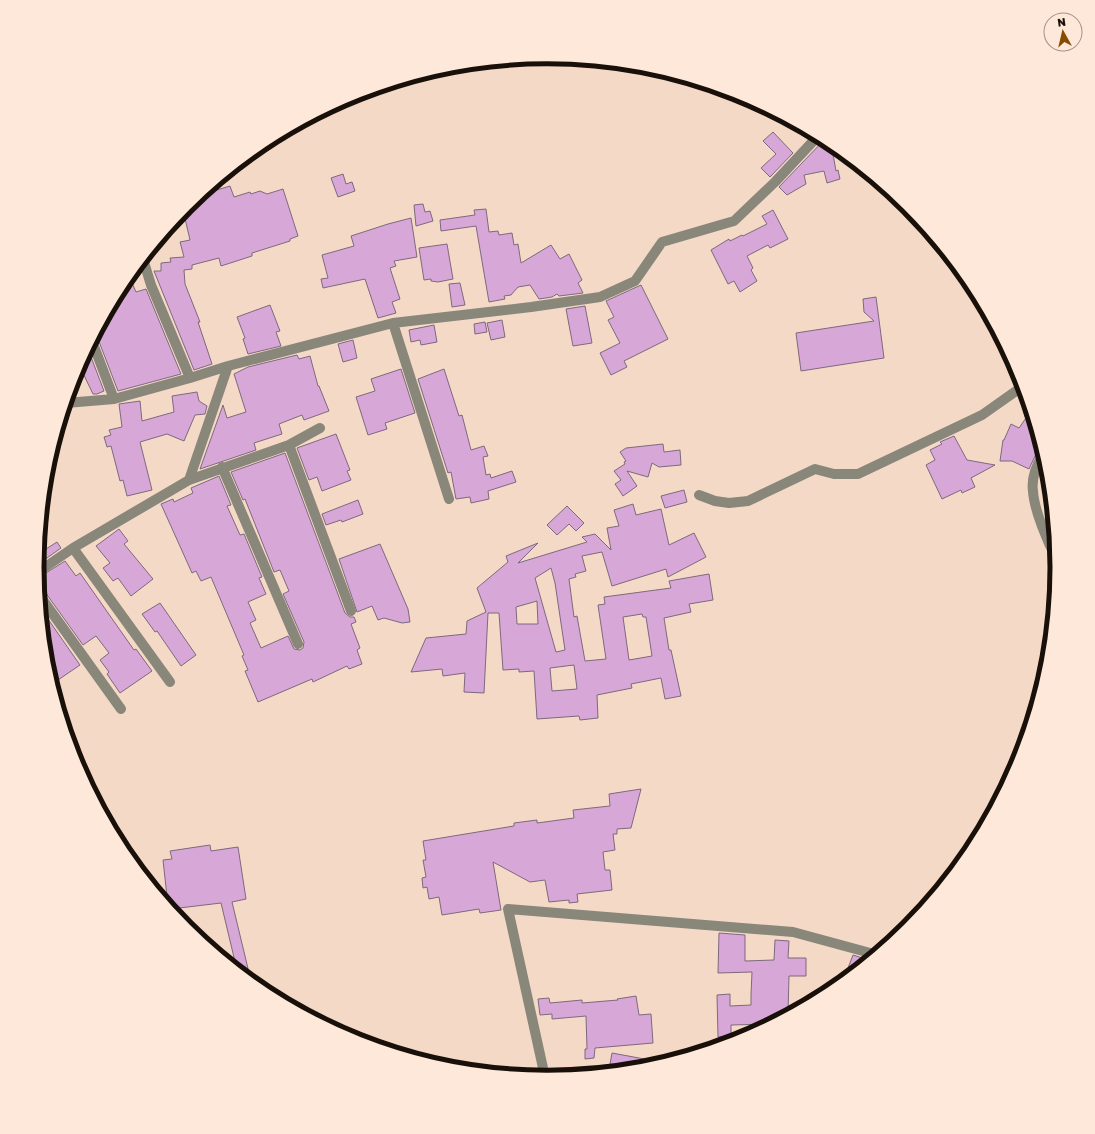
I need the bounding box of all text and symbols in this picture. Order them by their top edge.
north arrow [1043,12,1083,52]
text: N [1056,15,1067,29]

